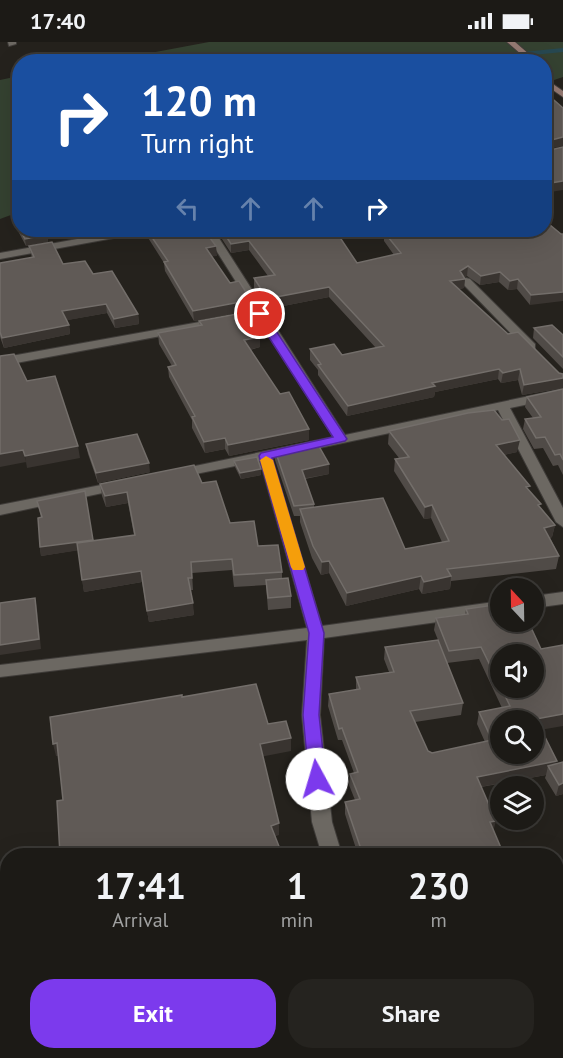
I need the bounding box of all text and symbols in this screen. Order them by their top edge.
text: 17:40 [30,7,86,35]
text: 120 m [141,73,257,128]
icon: right [42,78,120,156]
text: Turn right [141,126,254,160]
icon: left [171,192,204,225]
icon: ahead [234,192,267,225]
icon: ahead [297,192,330,225]
icon: right [360,192,393,225]
pin [234,288,285,339]
icon: arrive [243,297,276,330]
north arrow [490,578,544,632]
map controls [490,578,544,830]
button: sound [490,644,544,698]
button: search [490,710,544,764]
position arrow [285,747,349,811]
button: layers [490,776,544,830]
text: 17:41 [95,862,186,909]
text: 1 [287,862,307,909]
text: 230 [408,862,469,909]
text: Arrival [112,907,168,933]
text: min [281,907,313,933]
text: m [431,907,447,933]
button: Exit [30,979,276,1048]
button: Share [288,979,534,1048]

